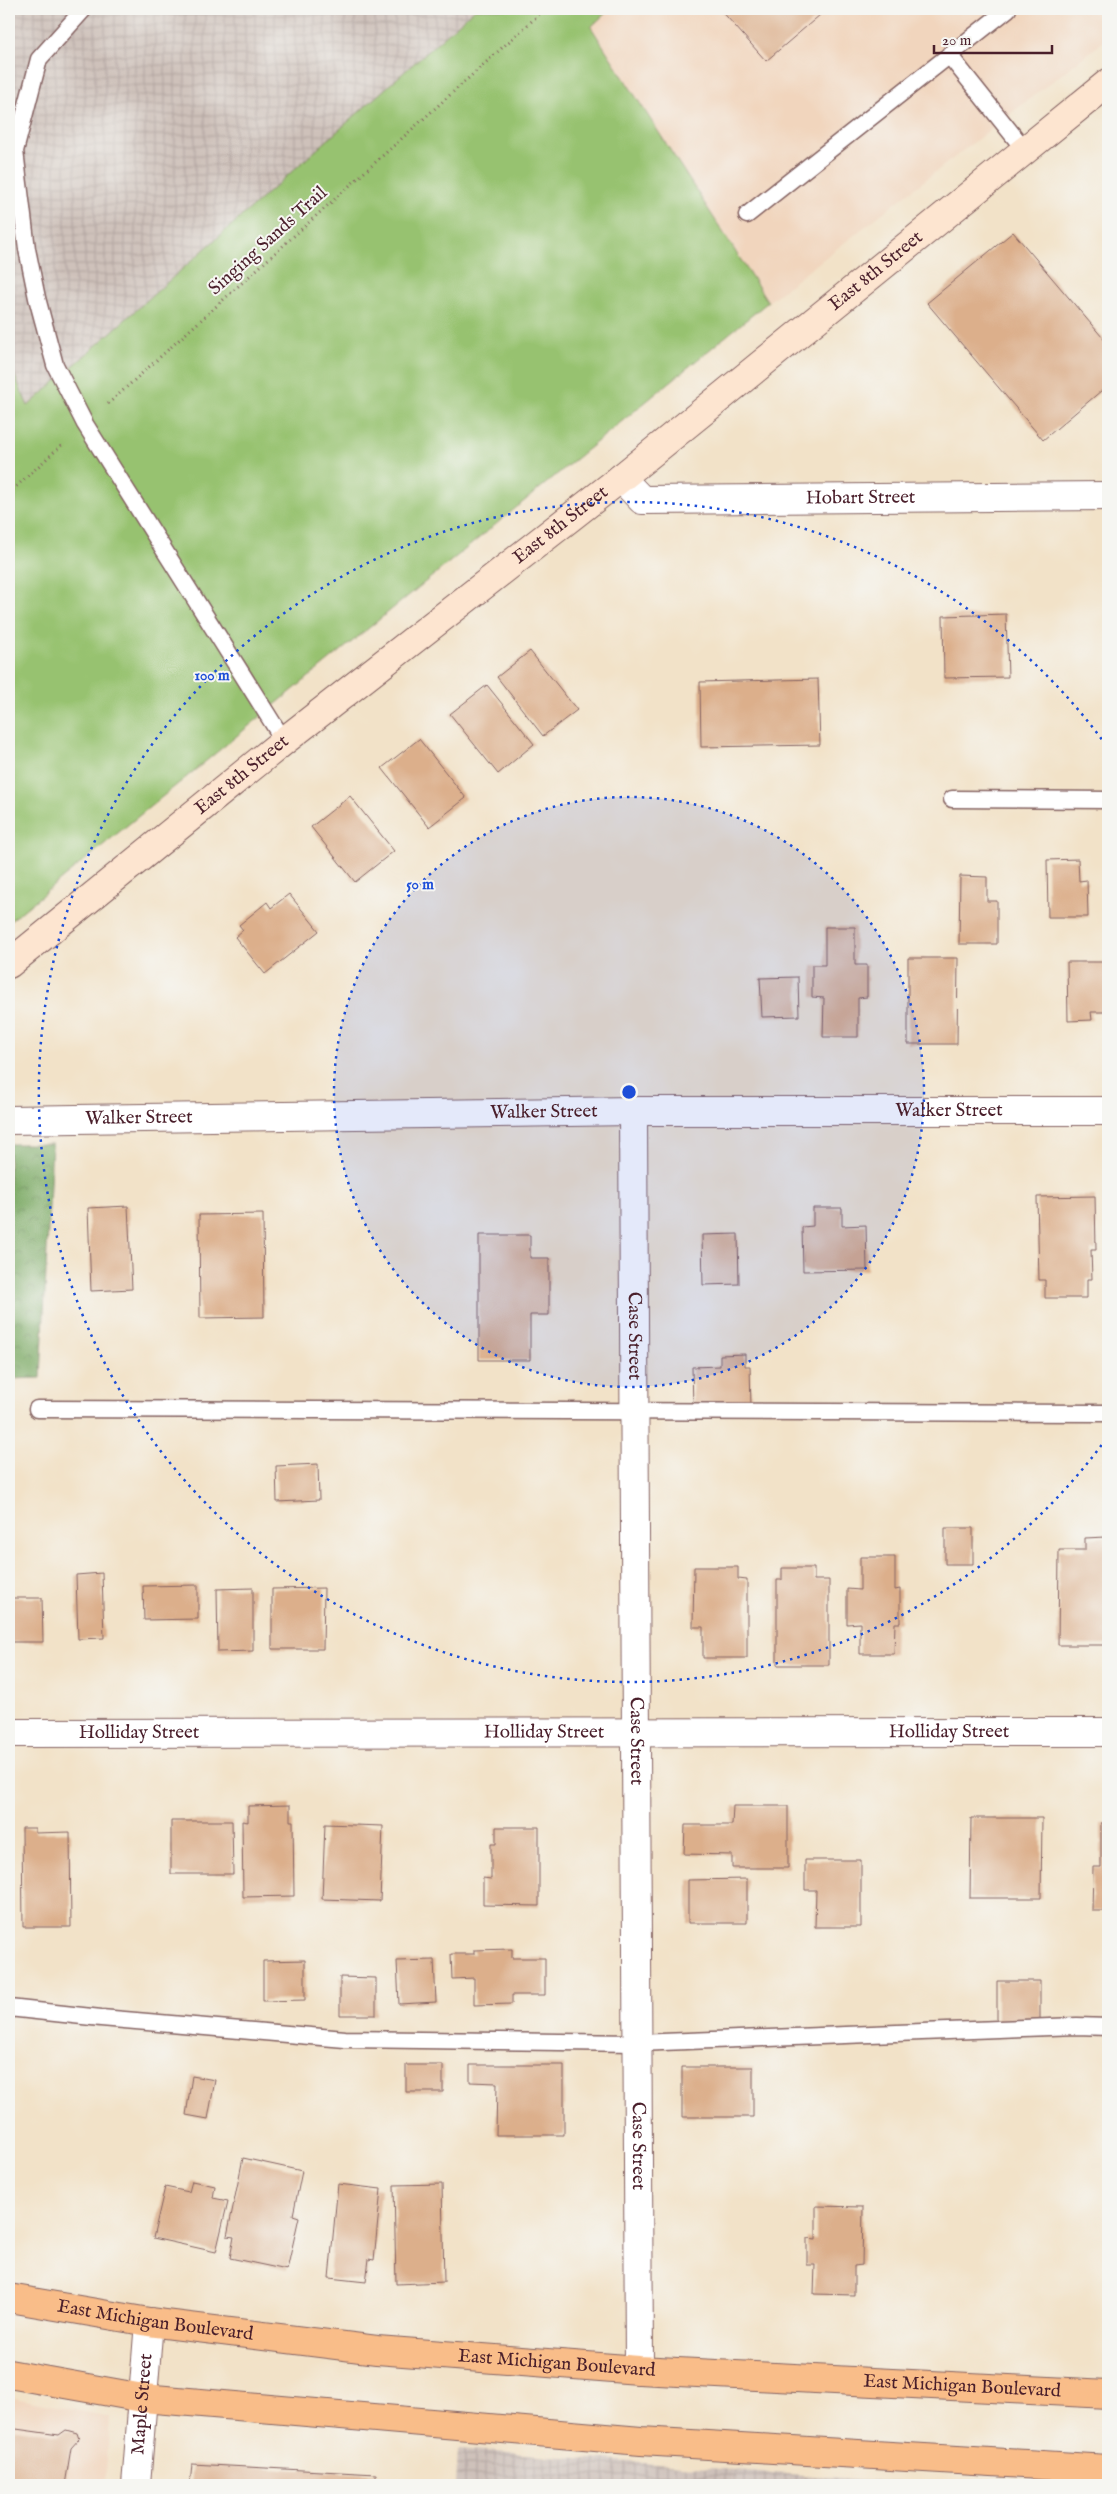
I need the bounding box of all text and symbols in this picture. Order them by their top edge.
scale bar [934,22,1052,54]
text: 20 m [942,31,972,50]
street label: Singing Sands Trail [204,181,333,301]
street label: East 8th Street [824,225,928,316]
street label: East 8th Street [508,480,613,570]
street label: Hobart Street [806,486,916,511]
text: 100 m [194,666,230,685]
street label: East 8th Street [190,729,294,820]
text: 50 m [406,875,434,894]
centre of rings [620,1083,638,1101]
street label: Walker Street [895,1099,1003,1123]
street label: Walker Street [490,1100,598,1125]
street label: Walker Street [85,1105,193,1131]
street label: Case Street [622,1292,646,1381]
street label: Case Street [624,1697,648,1786]
street label: Holliday Street [484,1720,605,1745]
street label: Holliday Street [889,1720,1010,1744]
street label: Holliday Street [79,1721,200,1745]
street label: Case Street [626,2102,650,2191]
street label: East Michigan Boulevard [55,2294,256,2347]
street label: East Michigan Boulevard [457,2344,657,2383]
street label: Maple Street [126,2352,158,2456]
street label: East Michigan Boulevard [863,2369,1062,2404]

